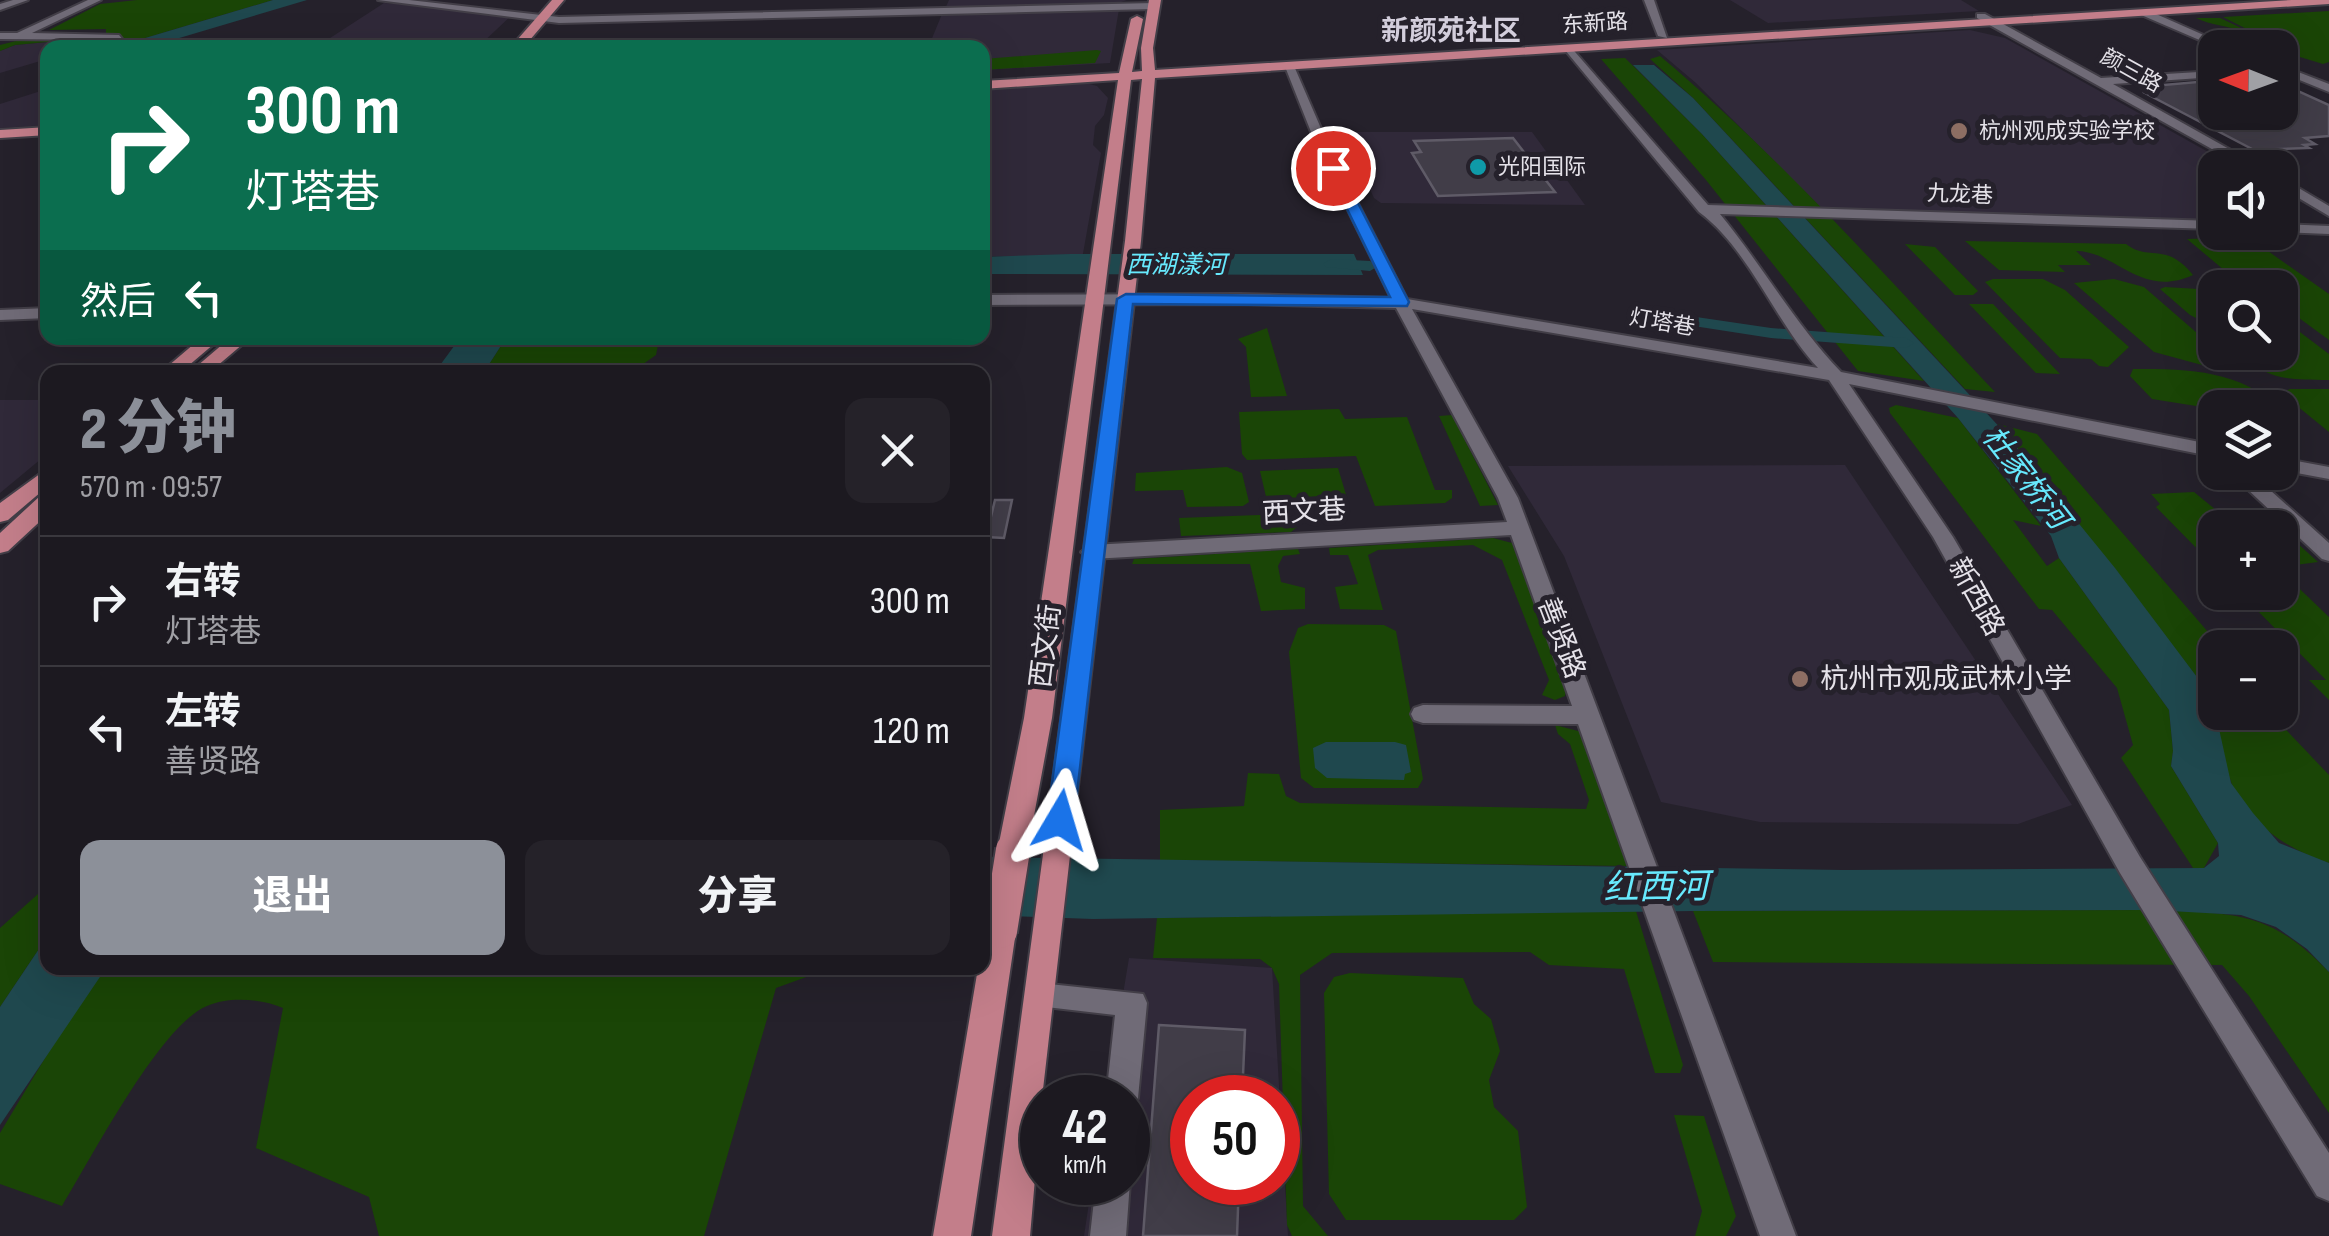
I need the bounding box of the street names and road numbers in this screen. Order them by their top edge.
street label: 东新路 [1561,8,1629,40]
street label: 颜三路 [2096,43,2166,99]
street label: 九龙巷 [1927,180,1993,210]
street label: 灯塔巷 [1627,304,1697,342]
street label: 西文巷 [1261,493,1347,531]
street label: 新西路 [1941,552,2011,642]
street label: 善贤路 [1531,593,1591,683]
street label: 西文街 [1025,602,1067,690]

